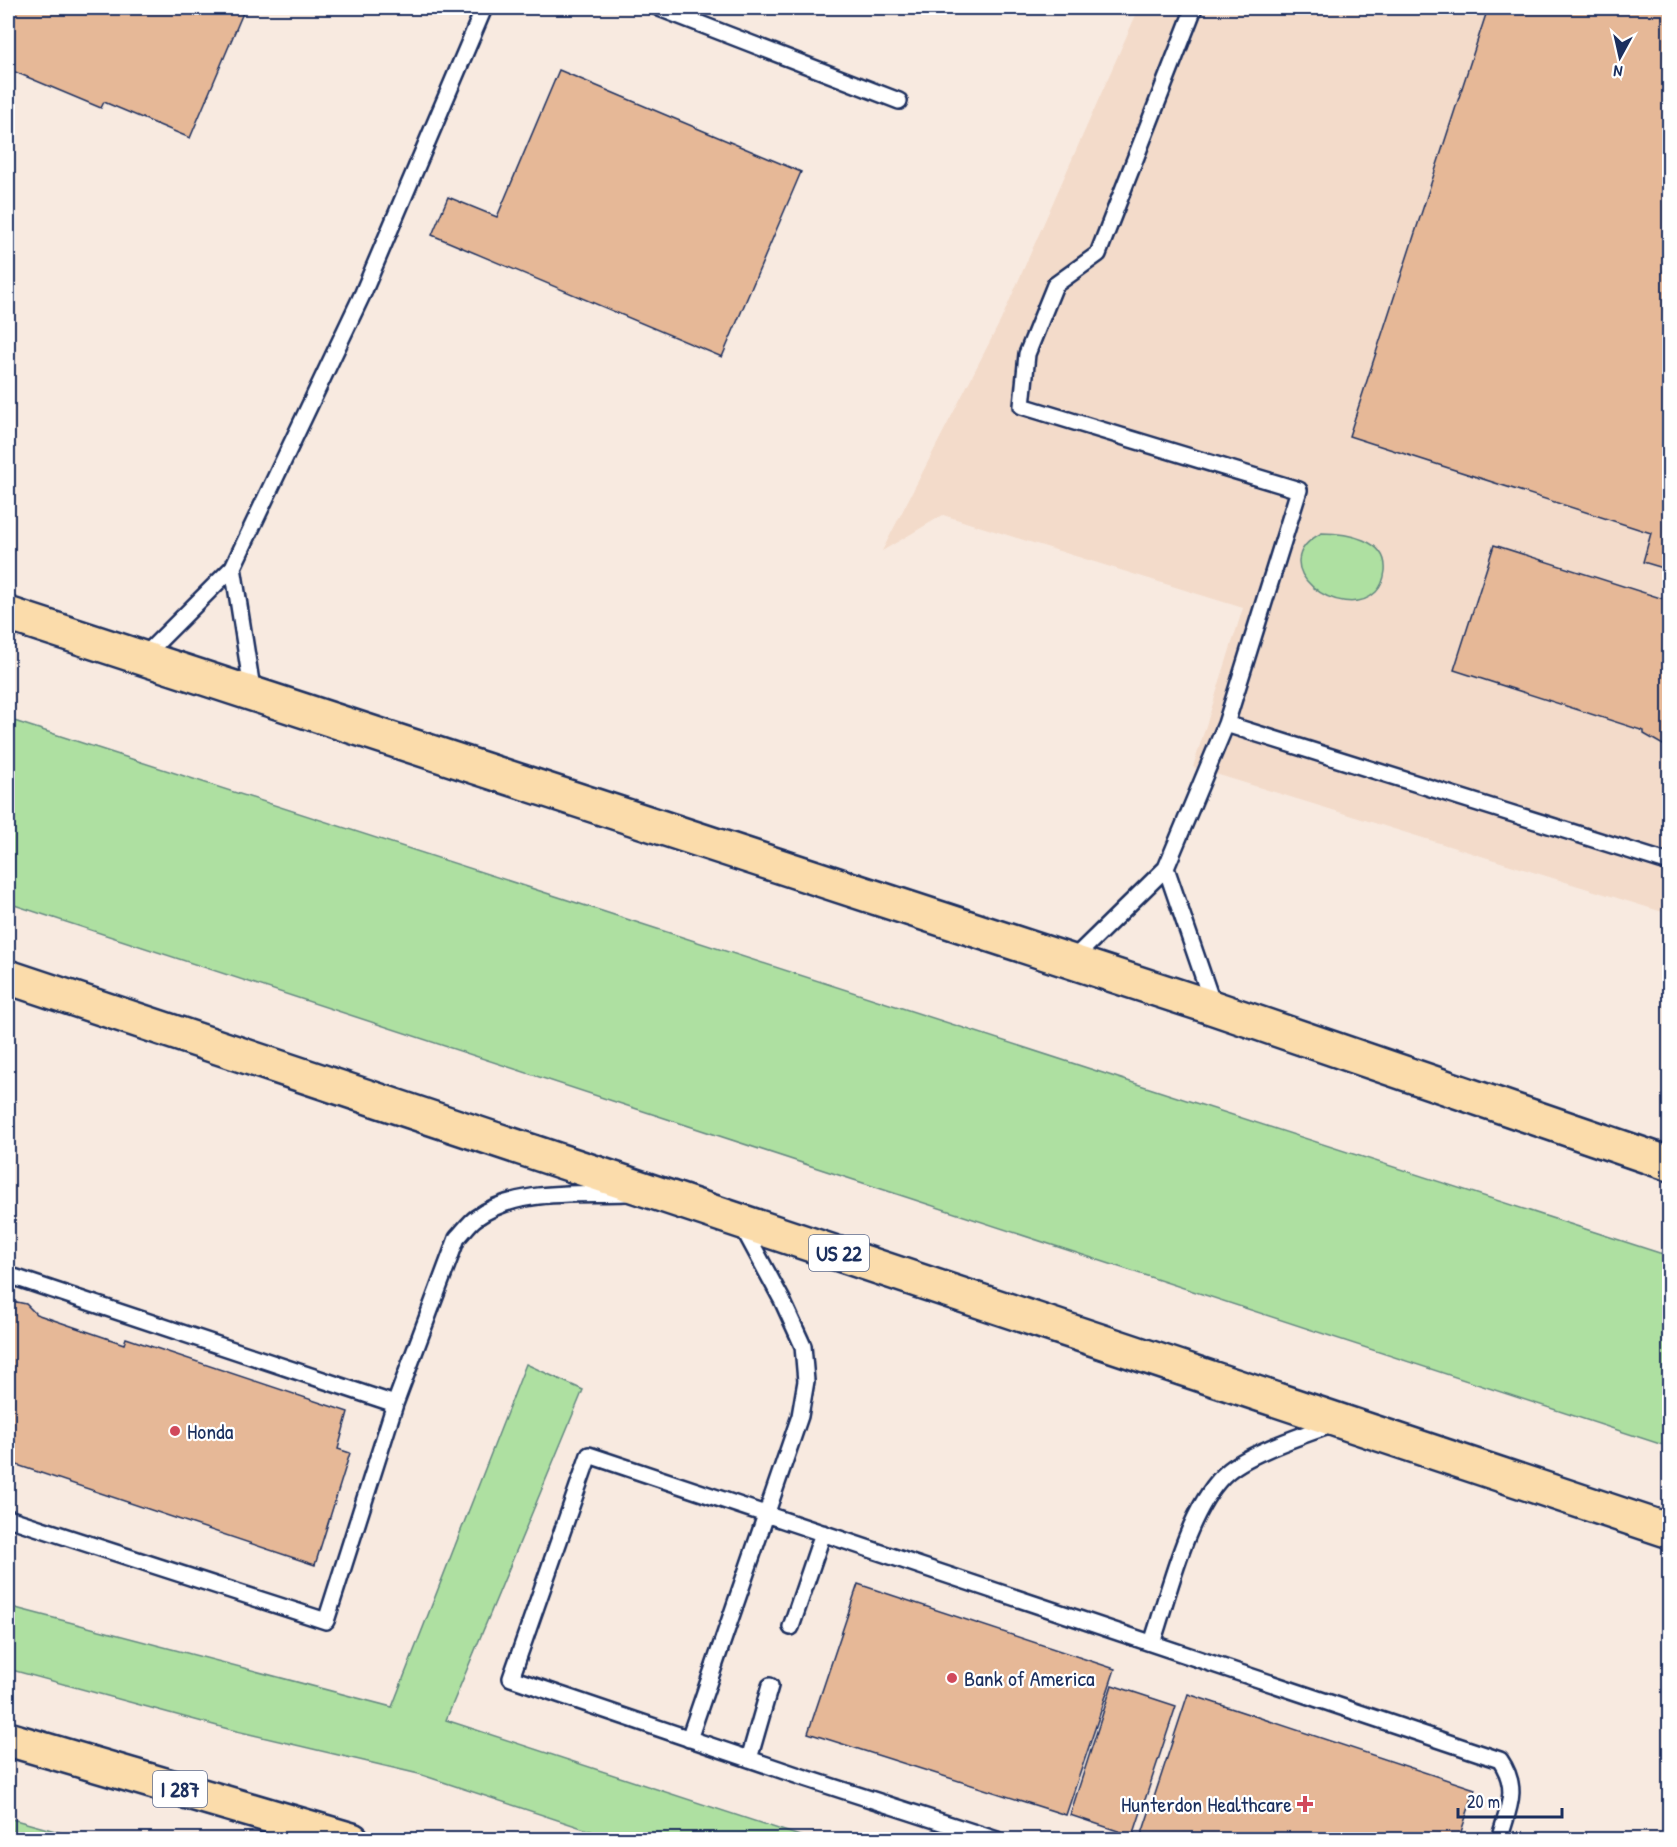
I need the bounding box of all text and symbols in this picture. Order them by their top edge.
north arrow [1590,27,1650,87]
text: N [1612,60,1624,83]
road number: US 22 [809,1235,869,1271]
place label: Honda [187,1416,234,1446]
marker: Honda [168,1424,182,1438]
place label: Bank of America [964,1663,1095,1693]
marker: Bank of America [945,1671,959,1685]
road number: I 287 [153,1771,207,1807]
scale bar [1458,1781,1562,1819]
place label: Hunterdon Healthcare [1121,1789,1292,1819]
text: 20 m [1467,1789,1500,1814]
marker: Hunterdon Healthcare [1296,1795,1314,1813]

